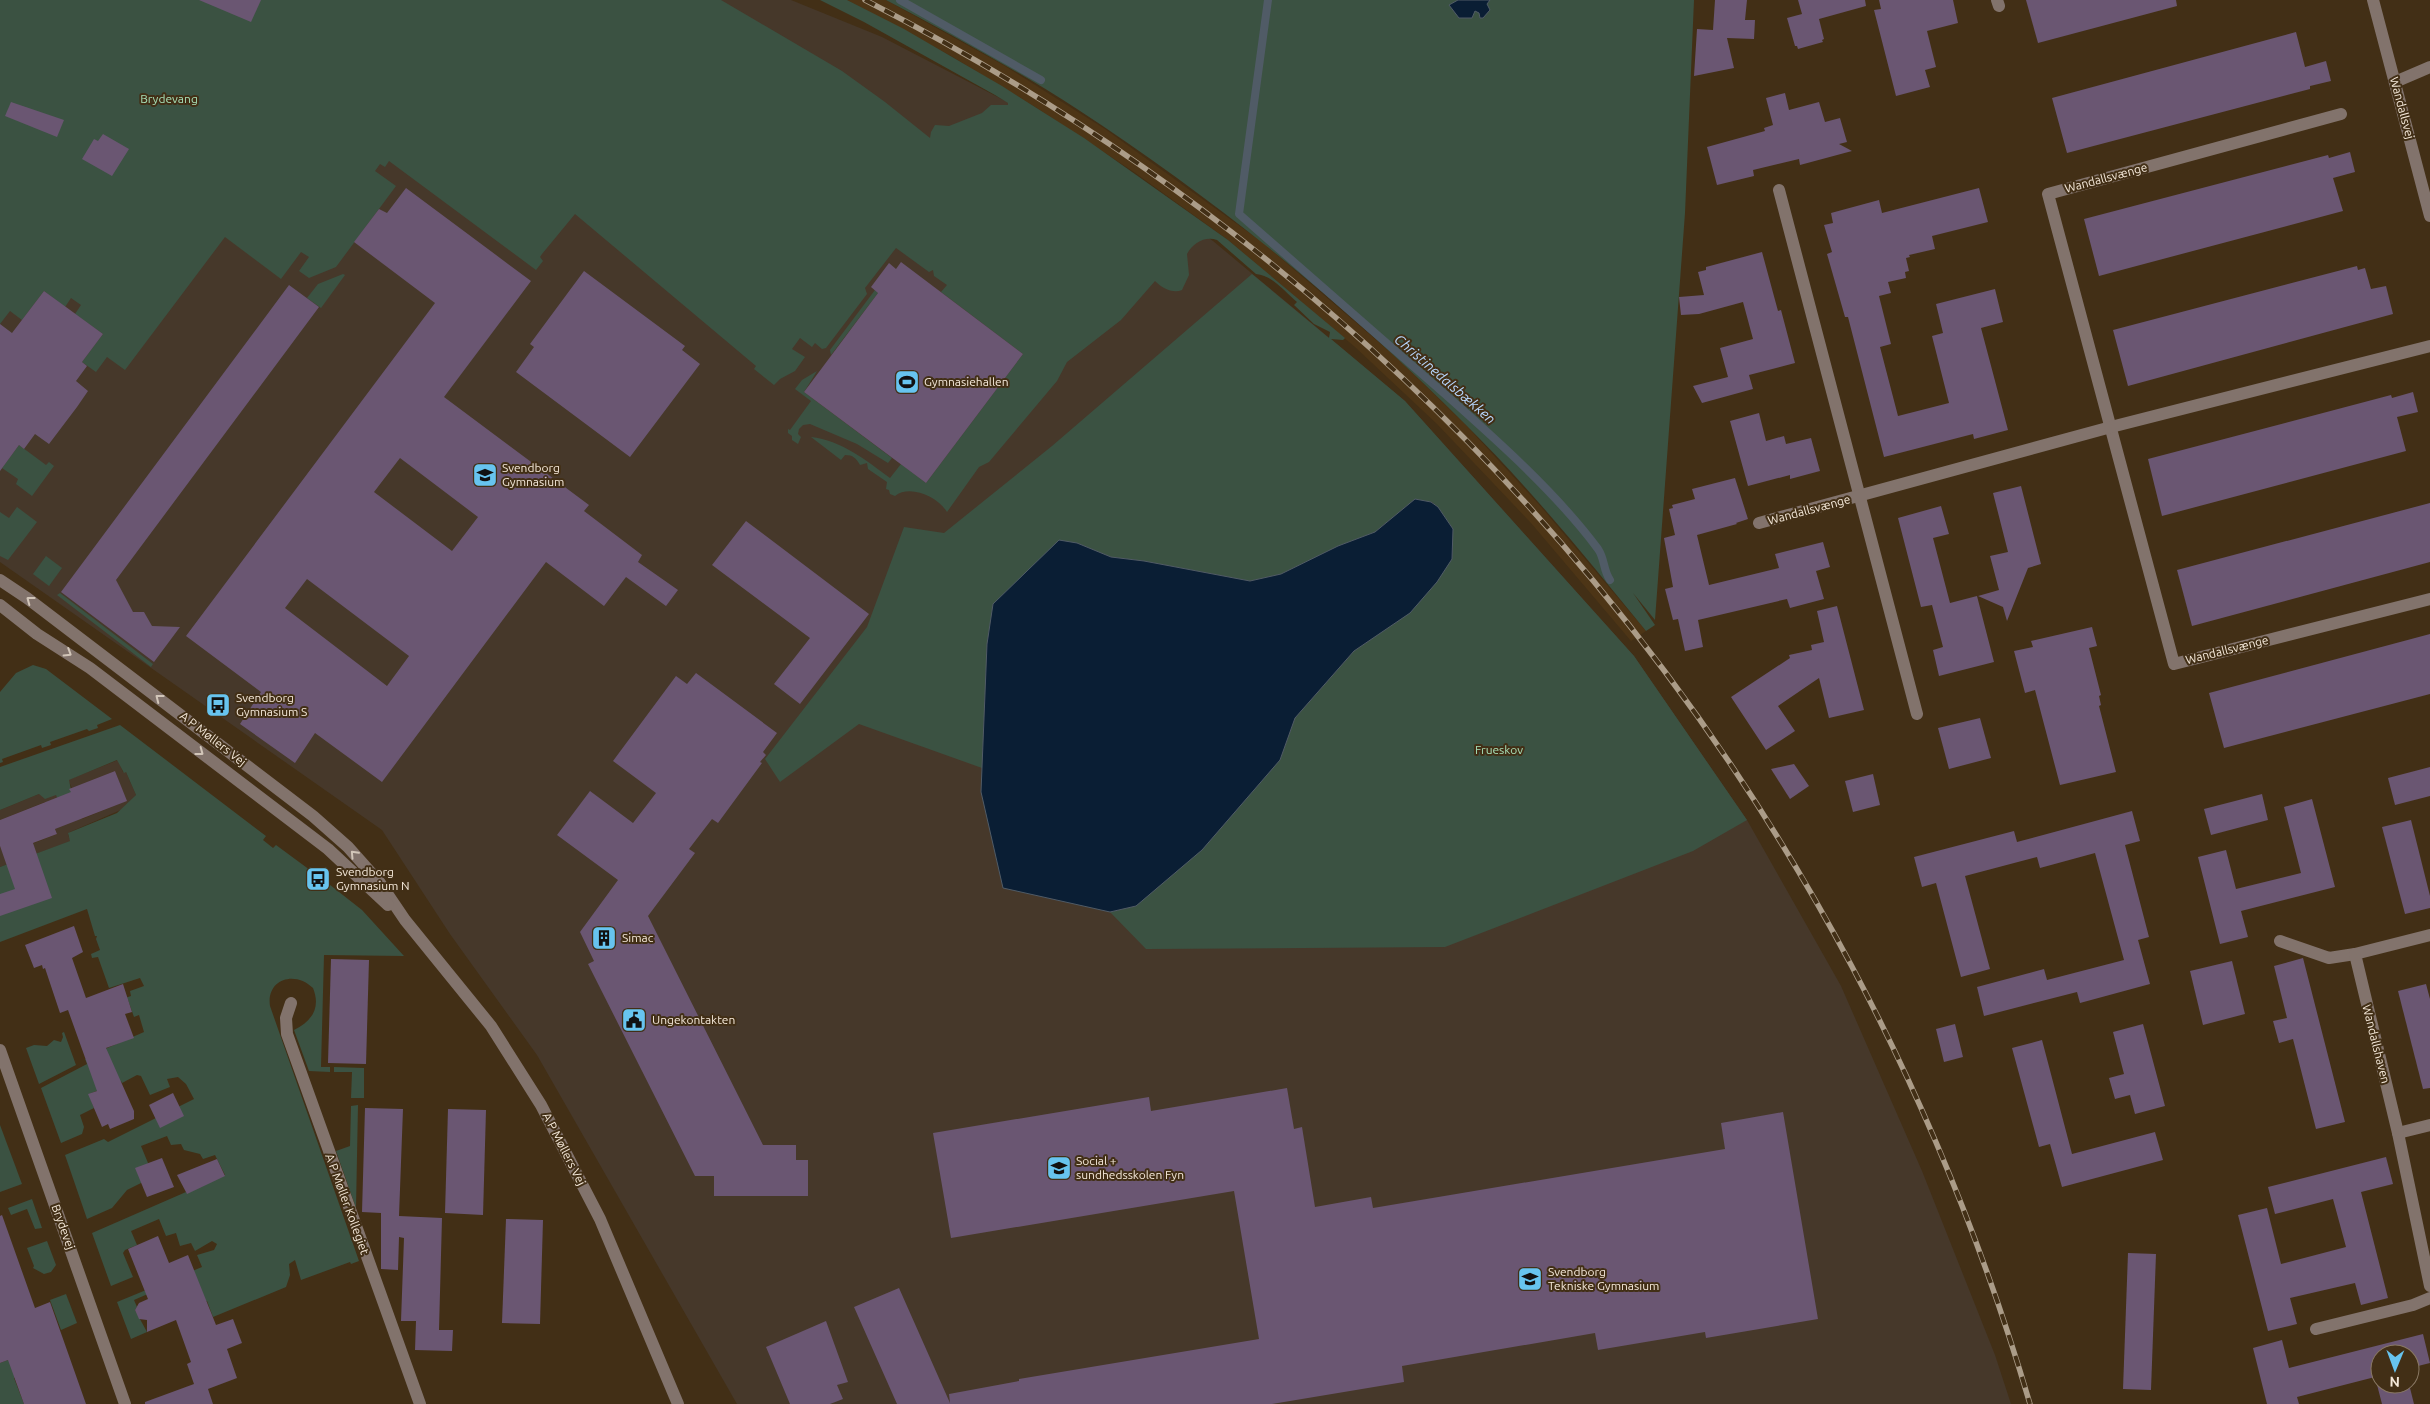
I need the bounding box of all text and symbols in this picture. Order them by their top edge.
street label: Wandallsvej [2388,75,2417,141]
park label: Brydevang [140,92,198,105]
street label: Wandallsvænge [2063,160,2149,195]
water label: Christinedalsbækken [1391,331,1499,427]
sports icon: Gymnasiehallen [894,369,920,395]
place label: Gymnasiehallen [924,375,1009,388]
place label: Svendborg Gymnasium [502,461,564,488]
school or university icon: Svendborg Gymnasium [472,462,498,488]
street label: Wandallsvænge [1766,492,1852,527]
one-way arrow [26,597,36,606]
street label: Wandallsvænge [2184,633,2270,666]
one-way arrow [63,647,72,657]
place label: Svendborg Gymnasium S [236,691,307,718]
bus stop icon: Svendborg Gymnasium S [205,692,231,718]
one-way arrow [156,695,165,703]
street label: A P Møllers Vej [178,709,249,768]
park label: Frueskov [1475,743,1523,756]
one-way arrow [194,746,204,755]
one-way arrow [351,850,360,859]
place label: Svendborg Gymnasium N [336,865,410,892]
bus stop icon: Svendborg Gymnasium N [305,866,331,892]
building icon: Simac [591,925,617,951]
place label: Simac [622,931,654,944]
street label: Wandallshaven [2360,1003,2393,1085]
public building icon: Ungekontakten [621,1007,647,1033]
place label: Ungekontakten [652,1013,735,1026]
street label: A P Møllers Vej [540,1110,588,1187]
street label: A P Møller Kollegiet [323,1152,372,1256]
place label: Social + sundhedsskolen Fyn [1076,1154,1184,1181]
school or university icon: Social + sundhedsskolen Fyn [1046,1155,1072,1181]
street label: Brydevej [49,1202,78,1251]
place label: Svendborg Tekniske Gymnasium [1548,1265,1659,1292]
school or university icon: Svendborg Tekniske Gymnasium [1517,1266,1543,1292]
north arrow [2370,1344,2420,1394]
text: N [2389,1374,2400,1390]

